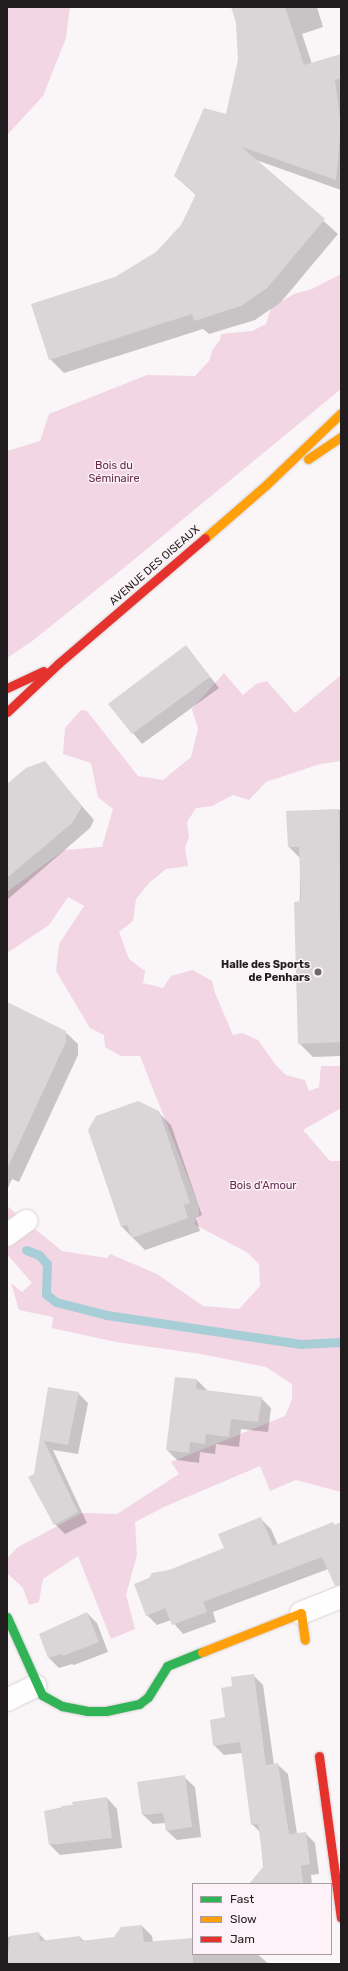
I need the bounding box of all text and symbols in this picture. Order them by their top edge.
park label: Bois du Séminaire [88,460,140,486]
street label: AVENUE DES OISEAUX [107,523,203,609]
place label: Halle des Sports de Penhars [221,959,310,985]
marker: Halle des Sports de Penhars [313,967,323,977]
park label: Bois d'Amour [229,1179,297,1193]
legend [192,1883,332,1955]
text: Fast [230,1892,254,1906]
text: Slow [230,1912,257,1926]
text: Jam [230,1932,255,1946]

